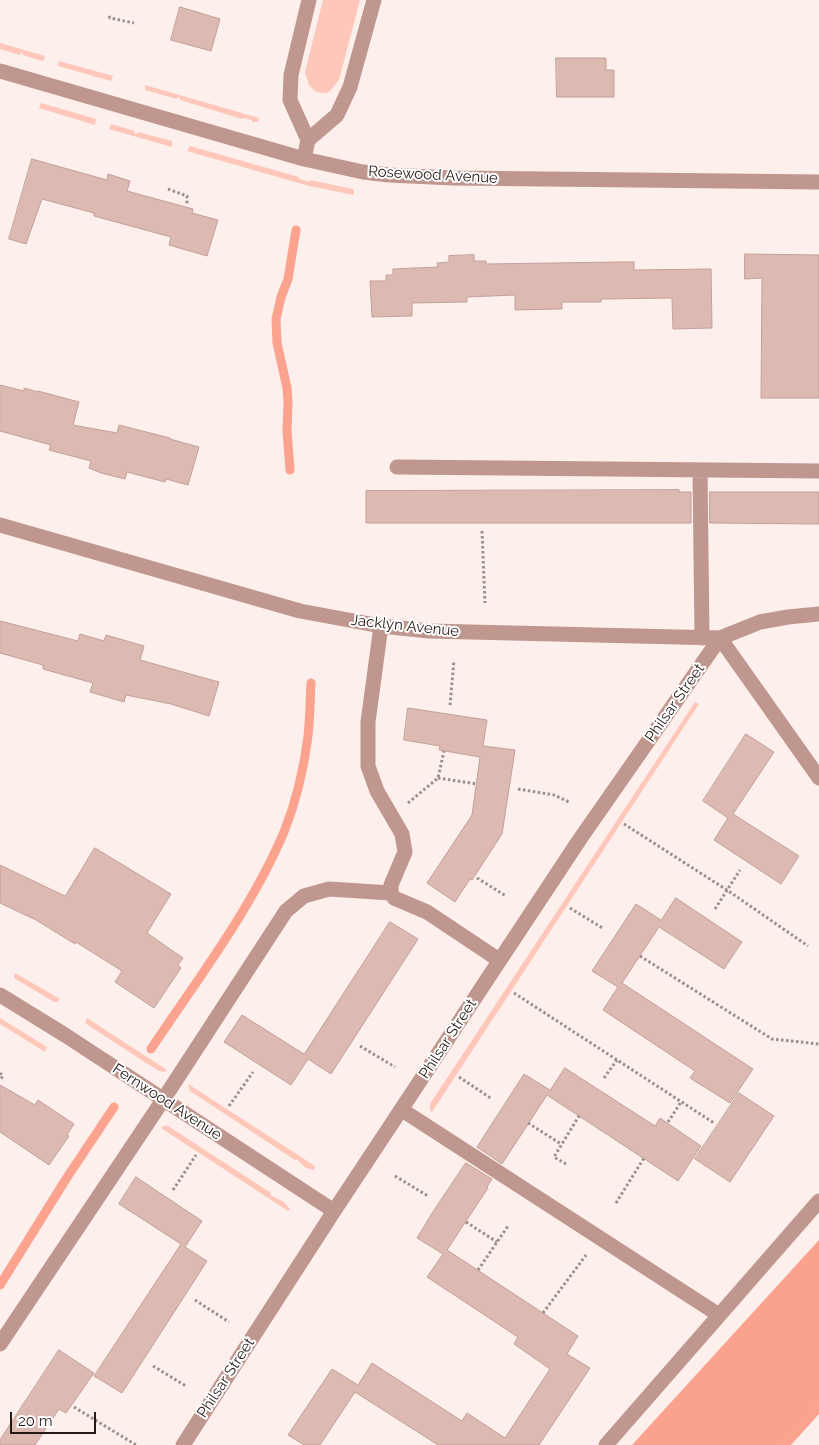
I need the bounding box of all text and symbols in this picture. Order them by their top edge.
street label: Rosewood Avenue [368,163,498,187]
street label: Jacklyn Avenue [350,611,460,641]
street label: Philsar Street [641,660,709,746]
street label: Philsar Street [416,996,480,1082]
street label: Fernwood Avenue [109,1060,225,1144]
street label: Philsar Street [194,1335,258,1421]
scale bar [12,1402,99,1434]
text: 20 m [18,1412,53,1430]

